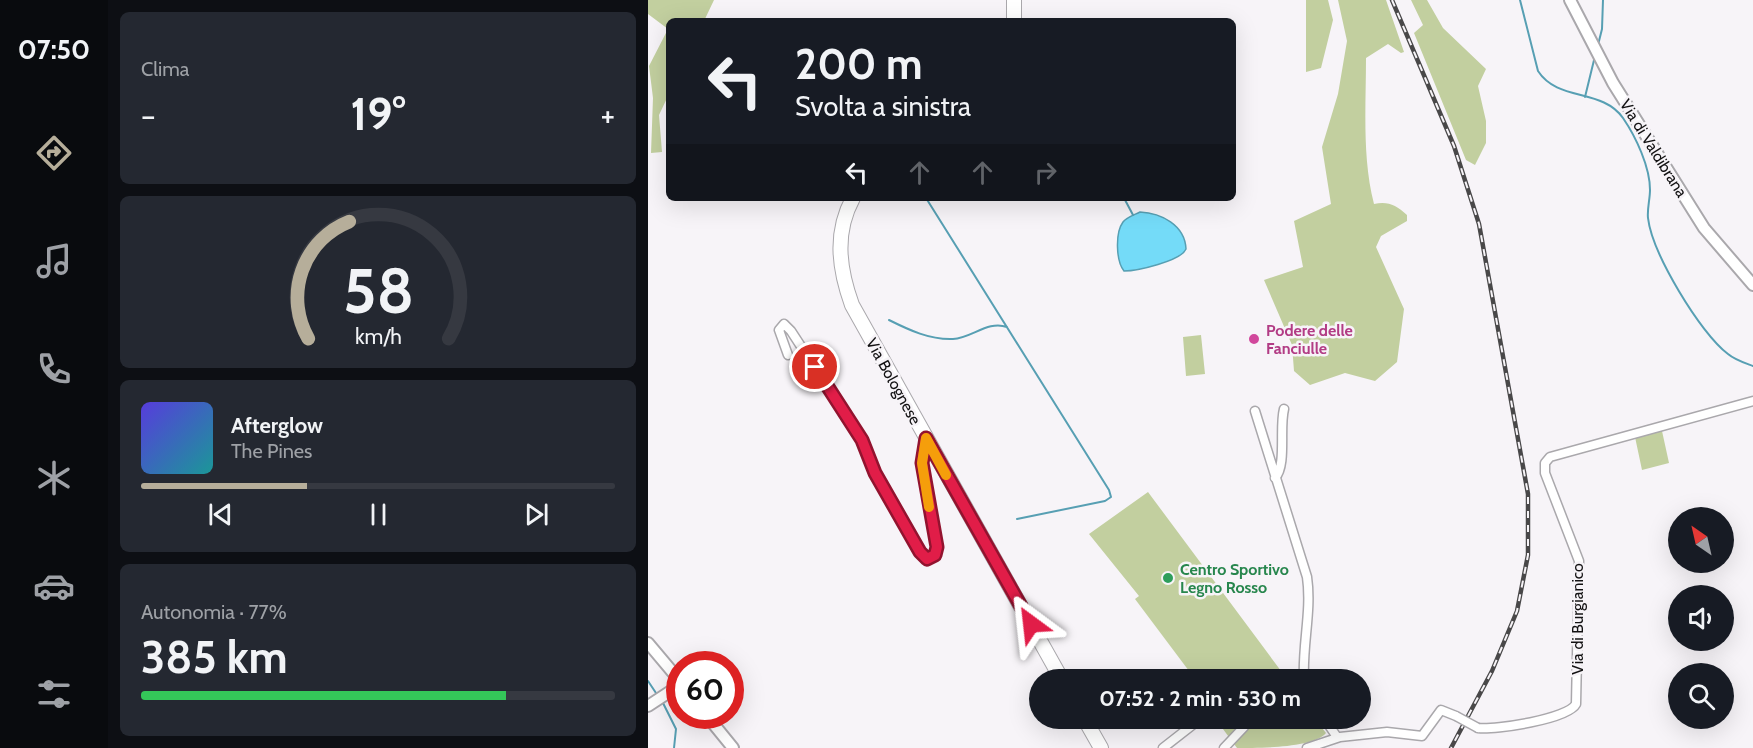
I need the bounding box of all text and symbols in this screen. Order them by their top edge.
text: 07:50 [18,33,90,66]
text: 200 m [795,38,922,90]
icon: left [696,42,774,120]
text: Clima [141,57,189,81]
text: 19° [351,87,405,141]
text: Svolta a sinistra [795,90,971,123]
text: − [141,95,156,135]
text: + [600,95,615,135]
street label: Via di Valdibrana [1616,96,1691,201]
icon: directions [33,132,75,174]
icon: left [840,156,873,189]
icon: ahead [903,156,936,189]
icon: ahead [966,156,999,189]
icon: right [1029,156,1062,189]
icon: music [33,240,75,282]
text: 58 [342,253,414,329]
place label: Podere delle Fanciulle [1266,321,1353,358]
text: km/h [355,323,401,349]
marker: Podere delle Fanciulle [1247,332,1261,346]
street label: Via Bolognese [862,335,925,428]
pin [789,341,840,392]
icon: phone [33,348,75,390]
icon: arrive [798,350,831,383]
text: Afterglow [231,412,323,439]
text: The Pines [231,439,312,463]
icon: climate [33,457,75,499]
icon: previous [204,498,237,531]
icon: pause [362,498,395,531]
icon: next [520,498,553,531]
north arrow [1668,507,1734,573]
map controls [1668,507,1734,729]
place label: Centro Sportivo Legno Rosso [1180,560,1289,597]
street label: Via di Burgianico [1568,563,1587,675]
icon: car [33,565,75,607]
marker: Centro Sportivo Legno Rosso [1161,571,1175,585]
button: sound [1668,585,1734,651]
position arrow [999,592,1063,656]
text: Autonomia · 77% [141,600,287,624]
text: 385 km [141,630,288,684]
speed limit sign: 60 [666,651,744,729]
button: search [1668,663,1734,729]
icon: filters [33,673,75,715]
text: 07:52 · 2 min · 530 m [1099,685,1301,712]

